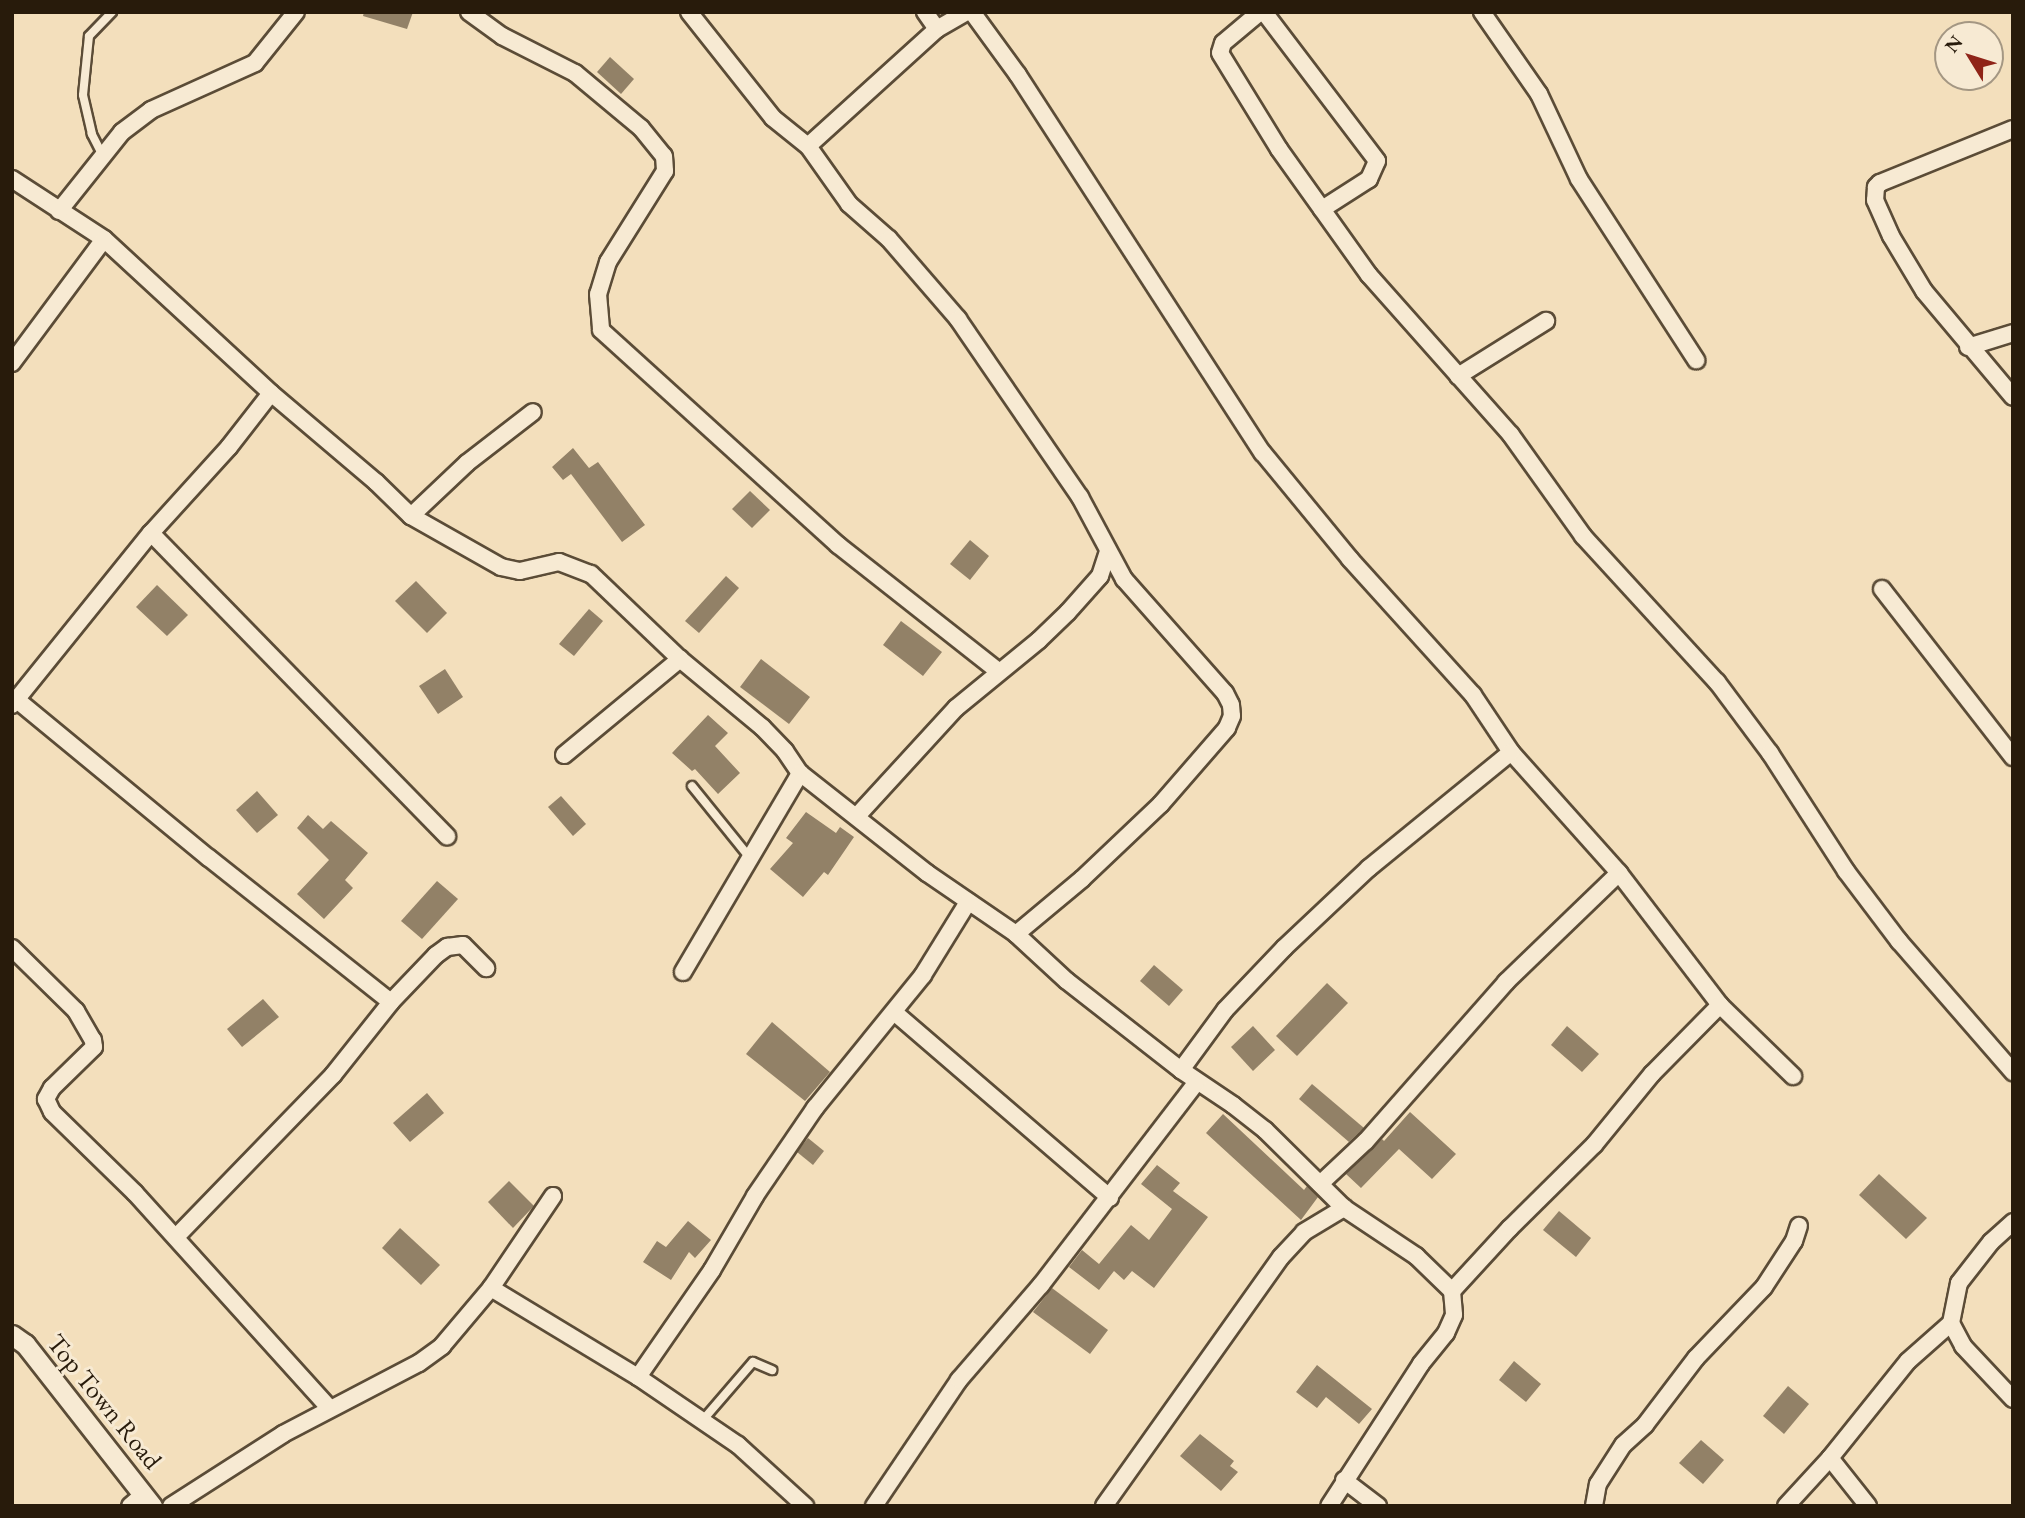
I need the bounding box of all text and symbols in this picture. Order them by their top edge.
north arrow [1934,21,2004,91]
text: N [1939,30,1968,58]
street label: Top Town Road [40,1328,168,1476]

